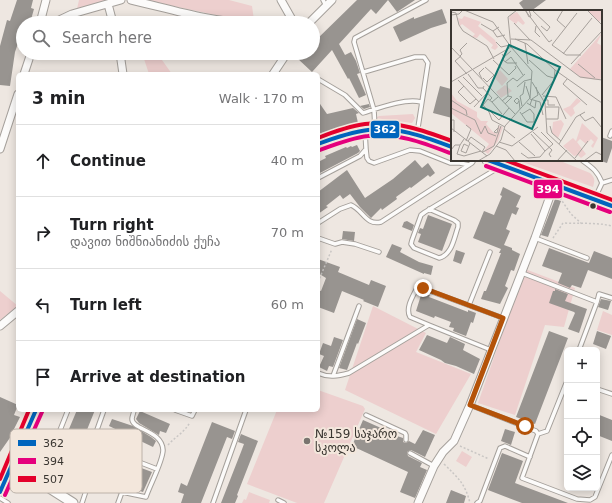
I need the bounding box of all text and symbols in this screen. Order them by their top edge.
inset map [451,10,602,161]
search box [16,16,320,60]
icon: search [30,27,52,49]
text: Search here [62,29,152,47]
text: 3 min [32,88,85,108]
text: Walk · 170 m [219,91,304,106]
line badge: 362 [370,120,400,139]
text: 362 [374,123,396,136]
icon: ahead [32,150,54,172]
text: Continue [70,152,146,170]
text: 40 m [271,153,304,168]
line badge: 394 [533,179,563,199]
text: 394 [537,183,560,196]
unlabelled marker [588,201,598,211]
text: Turn right [70,216,154,234]
icon: right [32,222,54,244]
text: 70 m [271,225,304,240]
text: დავით ნიშნიანიძის ქუჩა [70,234,220,249]
route end [414,279,432,297]
icon: left [32,294,54,316]
text: Turn left [70,296,142,314]
text: 60 m [271,297,304,312]
map controls [564,347,600,491]
button: + [564,347,600,383]
icon: arrive [32,366,54,388]
text: Arrive at destination [70,368,245,386]
button: − [564,383,600,419]
route start [516,417,534,435]
button: locate [564,419,600,455]
place label: №159 საჯარო სკოლა [315,427,397,455]
legend [10,429,142,493]
marker: №159 საჯარო სკოლა [302,436,312,446]
text: 362 [43,437,64,450]
text: 394 [43,455,64,468]
button: layers [564,455,600,491]
text: 507 [43,473,64,486]

